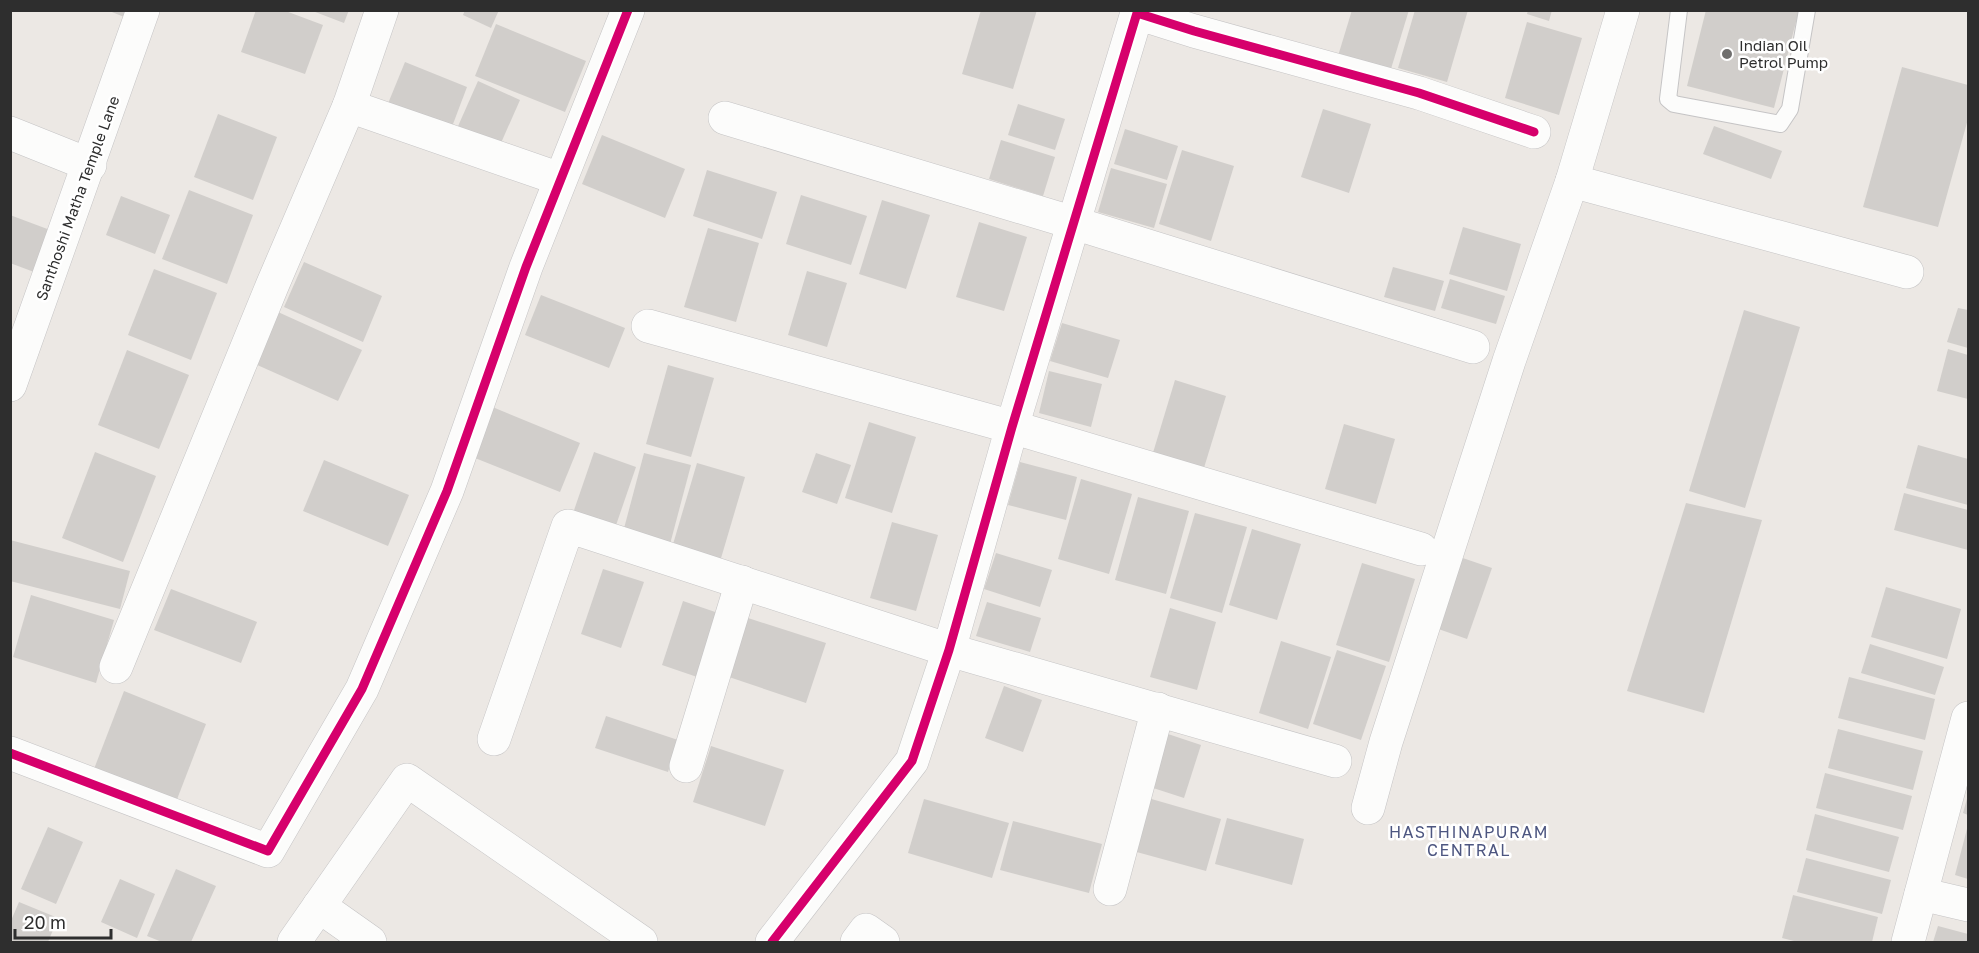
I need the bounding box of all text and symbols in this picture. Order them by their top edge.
place label: Indian Oil Petrol Pump [1739,36,1828,71]
marker: Indian Oil Petrol Pump [1720,47,1734,61]
street label: Santhoshi Matha Temple Lane [32,93,123,303]
district label: HASTHINAPURAM CENTRAL [1389,822,1549,860]
scale bar [15,902,111,940]
text: 20 m [24,911,66,933]

